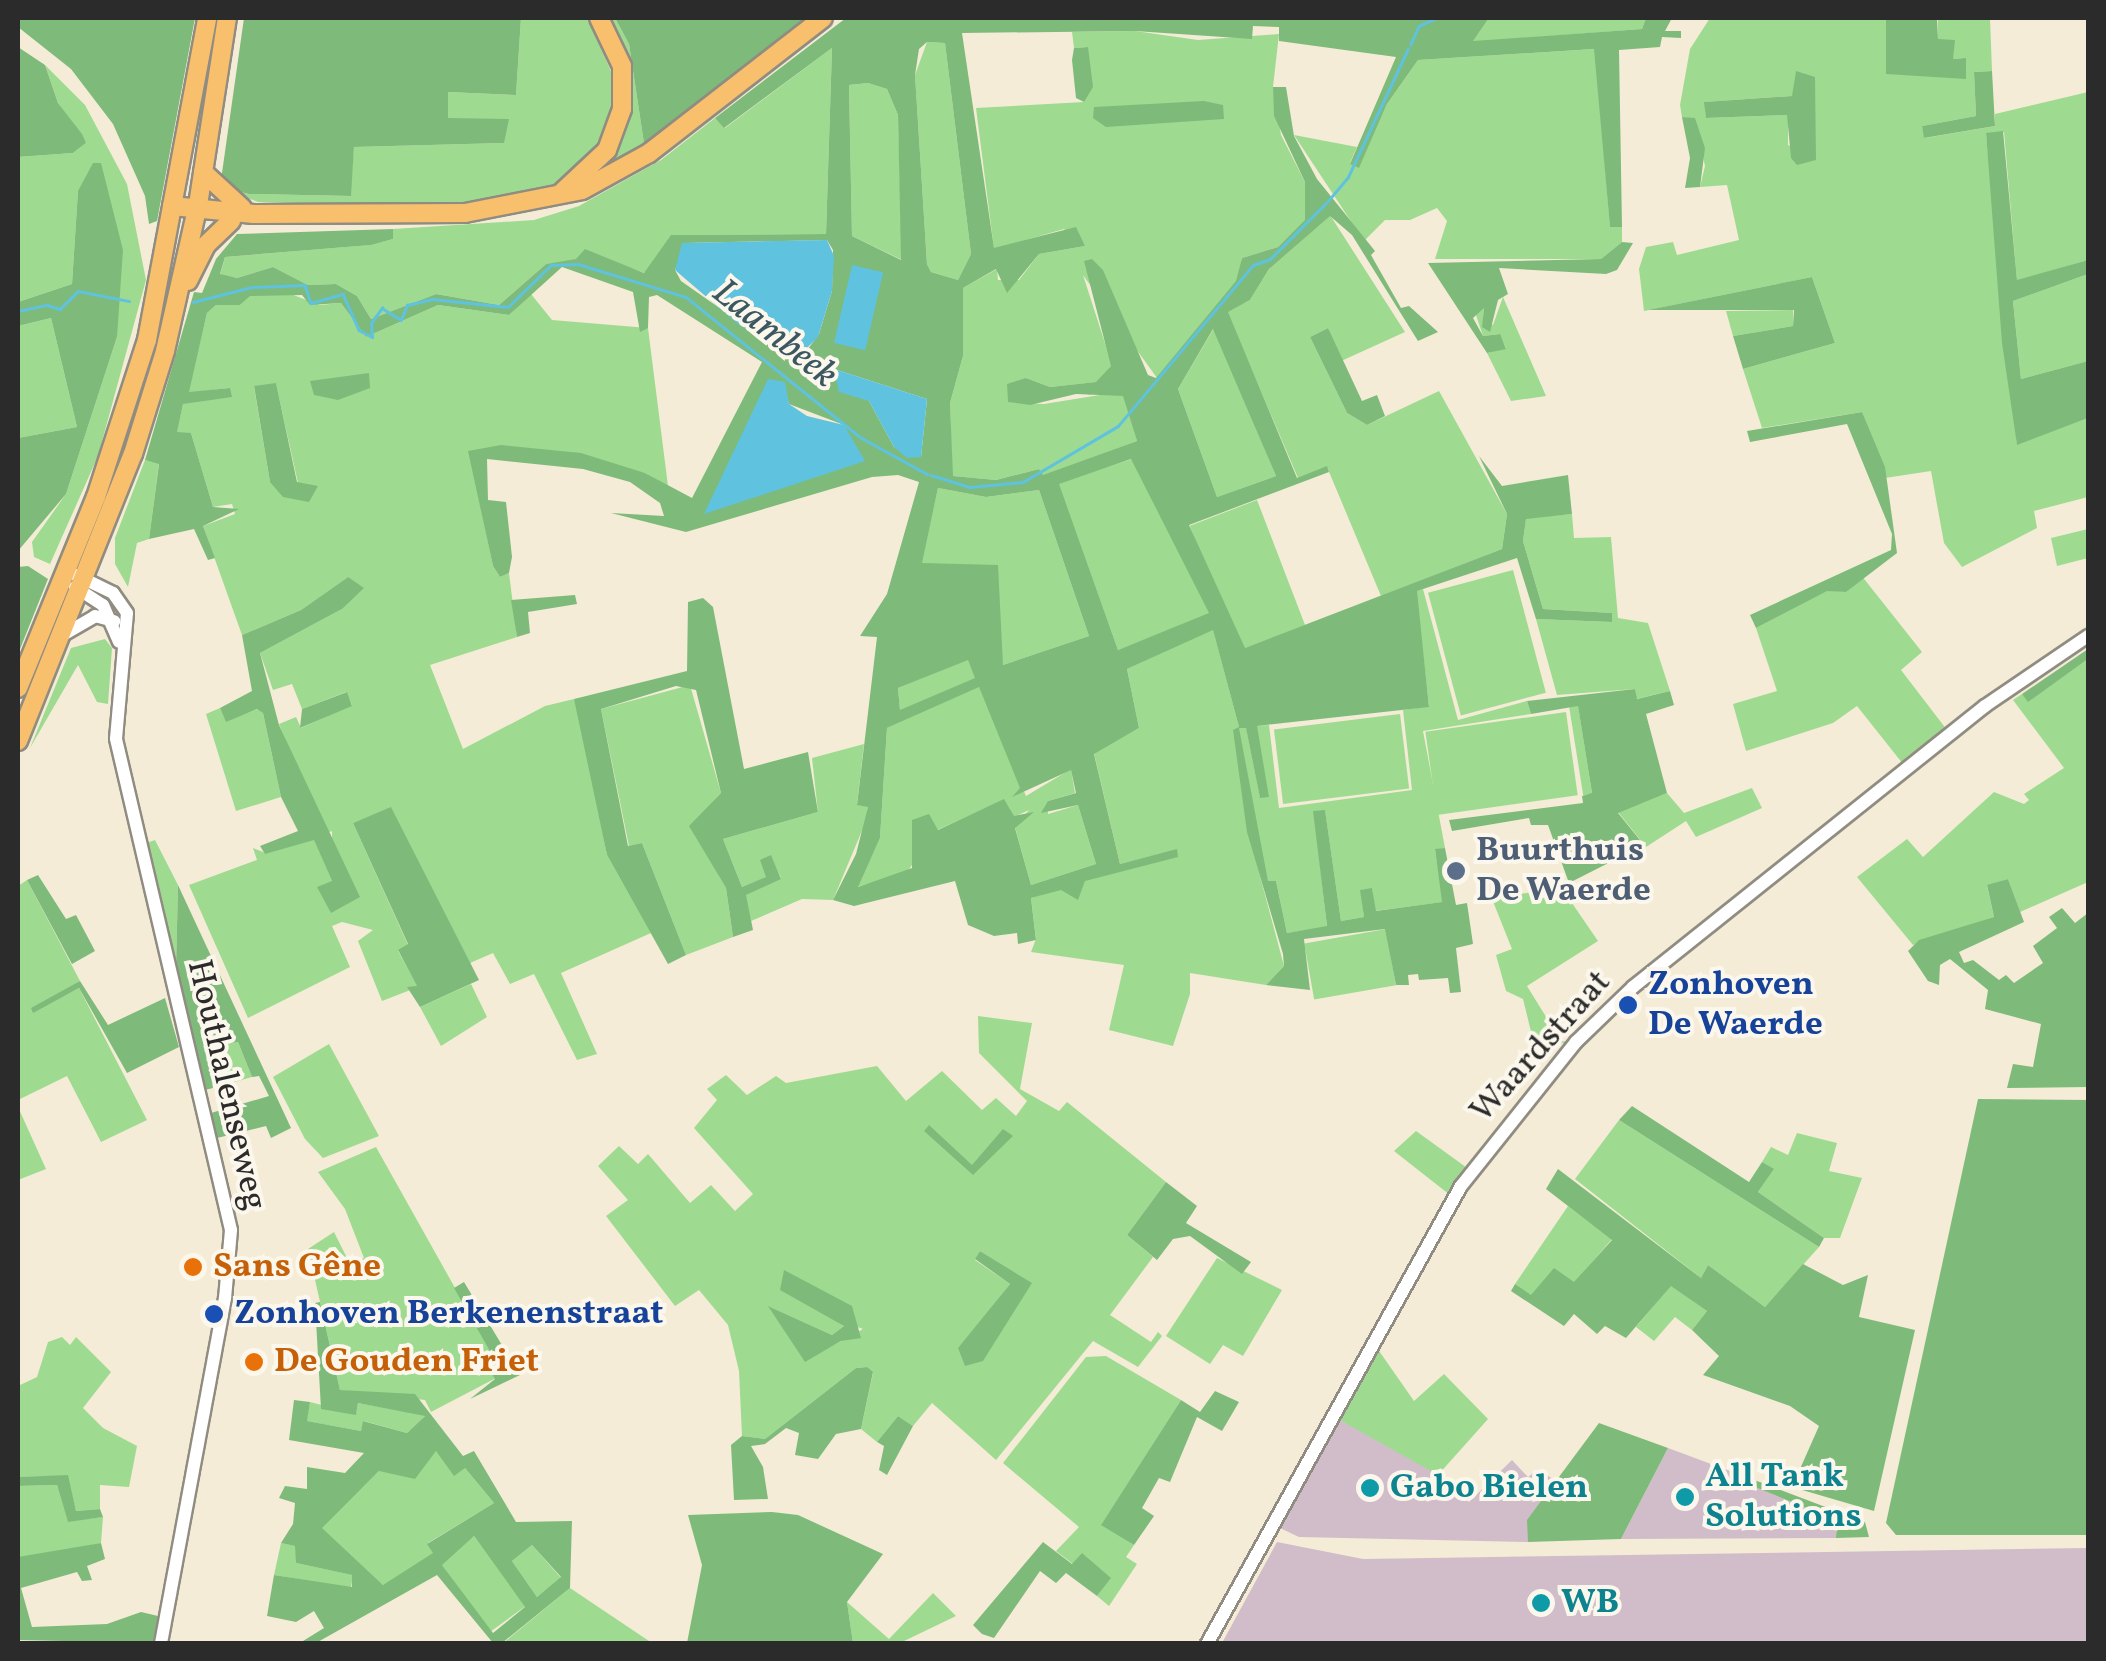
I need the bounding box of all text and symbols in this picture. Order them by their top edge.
water label: Laambeek [702,271,846,399]
place label: Buurthuis De Waerde [1476,830,1651,912]
marker: Buurthuis De Waerde [1445,860,1467,882]
street label: Houthalenseweg [177,956,275,1214]
street label: Waardstraat [1462,962,1620,1132]
place label: Zonhoven De Waerde [1648,964,1823,1046]
marker: Zonhoven De Waerde [1617,994,1639,1016]
place label: Sans Gêne [213,1246,381,1288]
marker: Sans Gêne [182,1256,204,1278]
place label: Zonhoven Berkenenstraat [234,1293,663,1335]
marker: Zonhoven Berkenenstraat [203,1303,225,1325]
place label: De Gouden Friet [274,1341,539,1383]
marker: De Gouden Friet [243,1351,265,1373]
place label: All Tank Solutions [1705,1456,1862,1538]
place label: Gabo Bielen [1390,1467,1588,1509]
marker: Gabo Bielen [1359,1477,1381,1499]
marker: All Tank Solutions [1674,1486,1696,1508]
place label: WB [1561,1582,1619,1624]
marker: WB [1530,1592,1552,1614]

